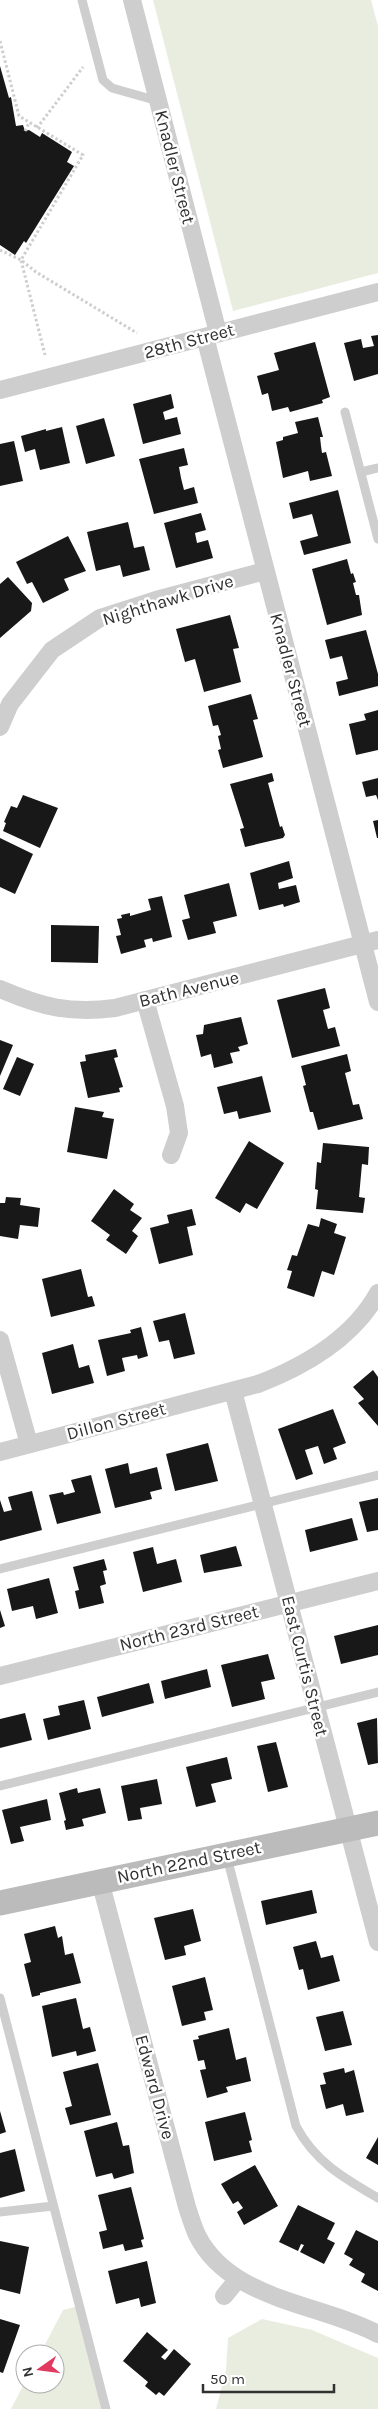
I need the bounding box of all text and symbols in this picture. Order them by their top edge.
street label: Knadler Street [150,108,200,227]
street label: 28th Street [141,318,237,364]
street label: Nighthawk Drive [100,570,236,630]
street label: Knadler Street [265,611,317,729]
street label: Bath Avenue [137,966,241,1012]
street label: Dillon Street [64,1397,168,1445]
street label: East Curtis Street [277,1593,333,1739]
street label: North 23rd Street [117,1600,261,1656]
street label: North 22nd Street [115,1836,263,1888]
street label: Edward Drive [130,2032,180,2142]
north arrow [15,2344,65,2394]
scale bar [203,2362,334,2394]
text: N [18,2365,37,2379]
text: 50 m [210,2370,245,2388]

